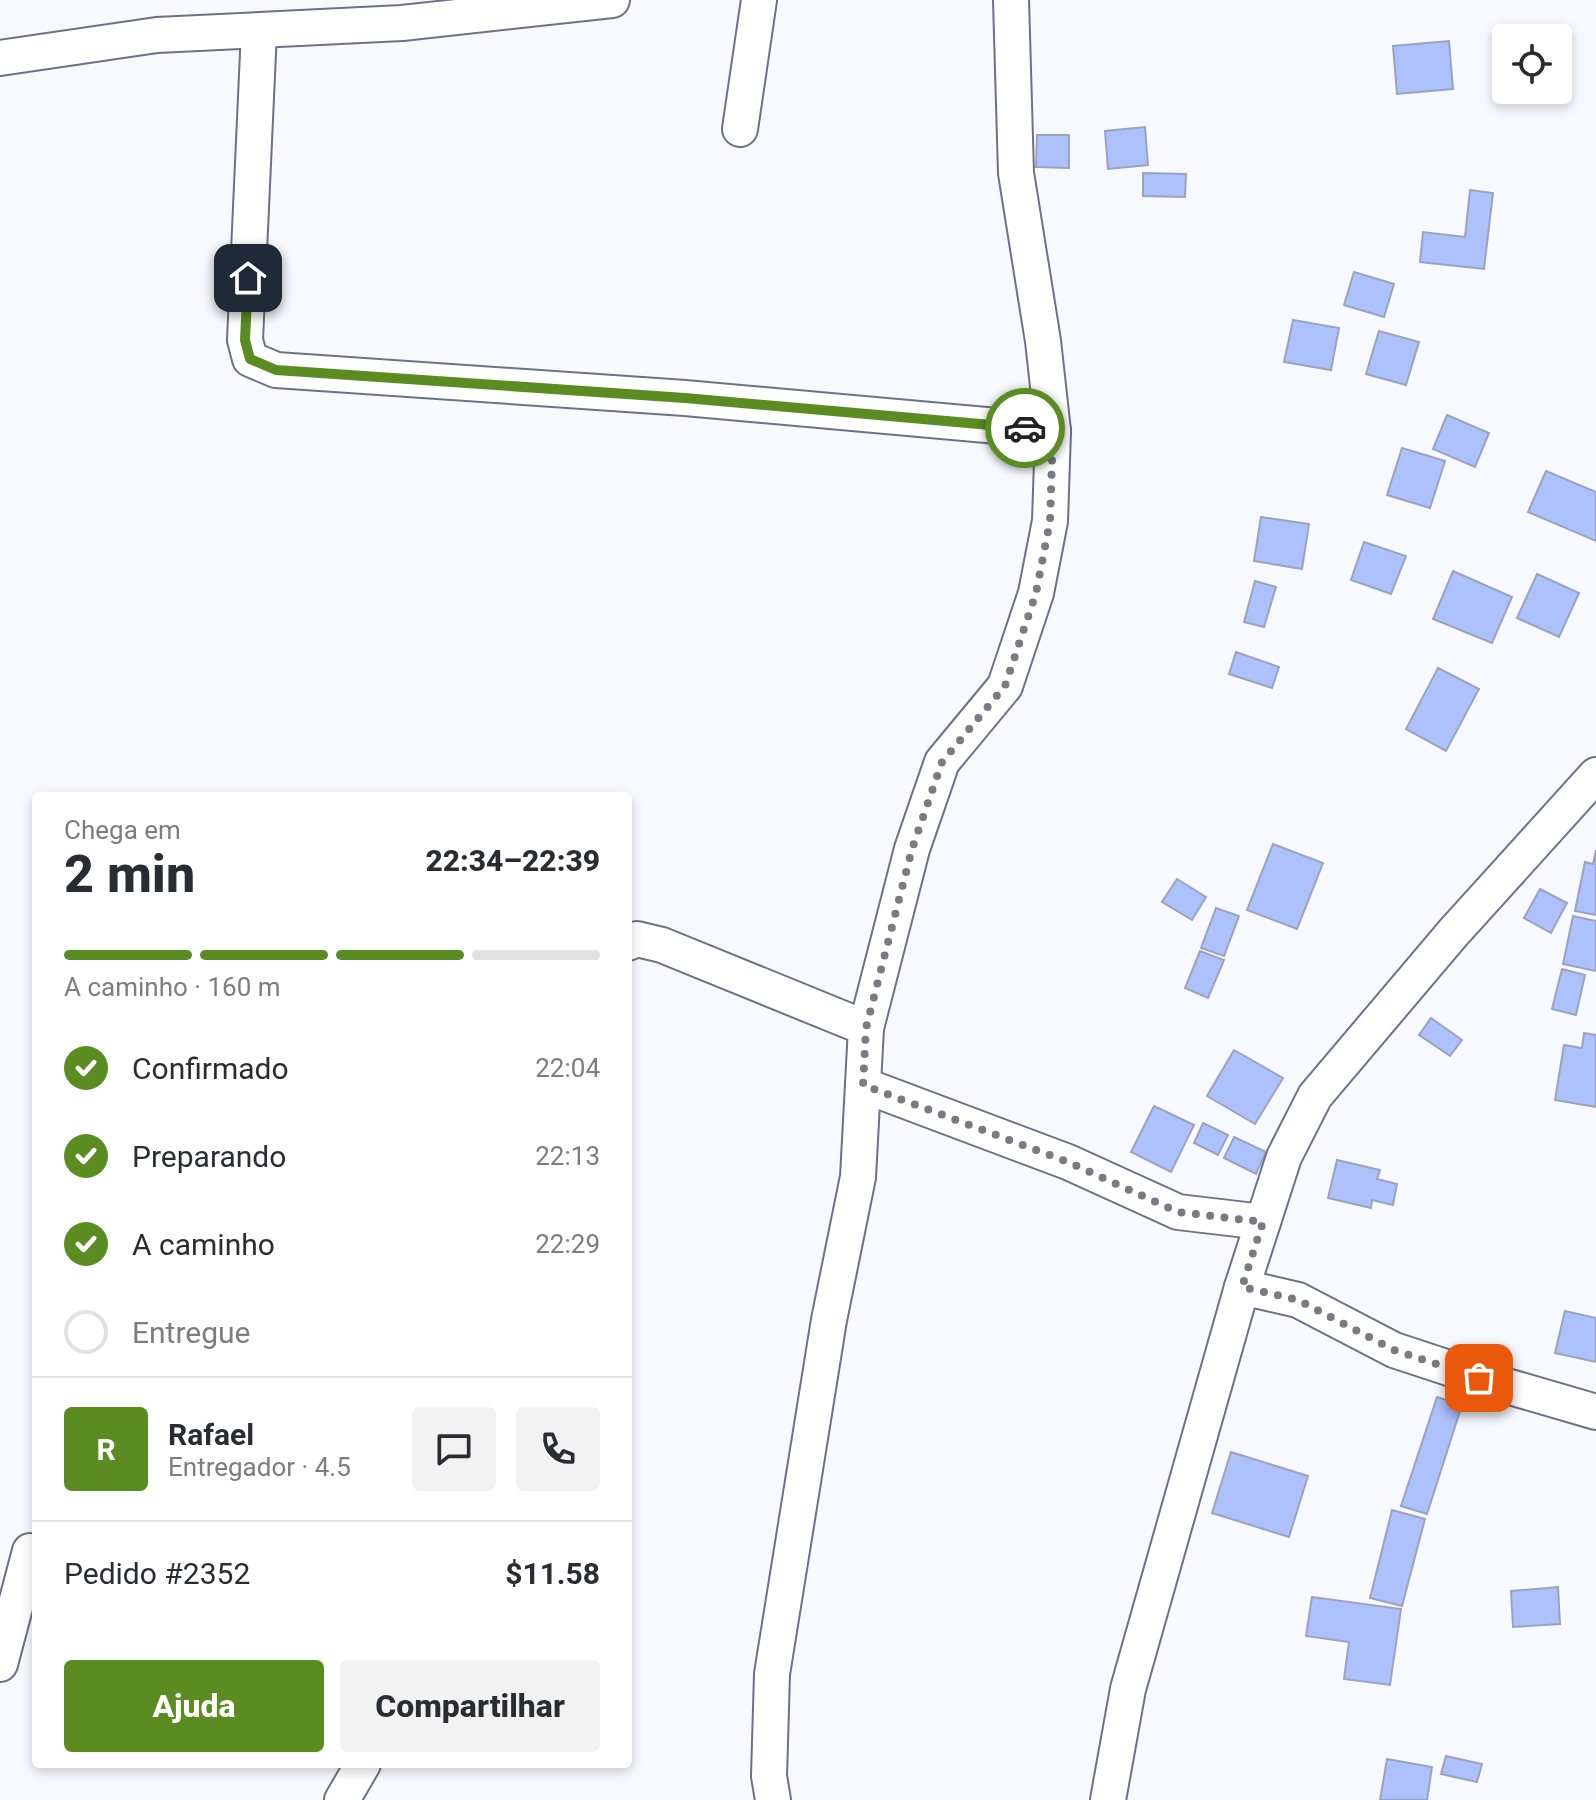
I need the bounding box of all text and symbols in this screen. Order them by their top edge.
map controls [1492,24,1572,104]
button: locate [1492,24,1572,104]
pin [214,244,282,312]
icon: home [226,256,270,300]
courier [985,388,1065,468]
icon: car [1003,406,1047,450]
text: Chega em [64,815,181,845]
text: 22:34–22:39 [425,843,600,878]
text: 2 min [64,844,195,905]
text: A caminho · 160 m [64,972,281,1002]
icon: check [64,1046,108,1090]
text: Confirmado [132,1051,289,1086]
text: 22:04 [535,1053,600,1083]
icon: check [64,1134,108,1178]
text: Preparando [132,1139,286,1174]
text: 22:13 [535,1141,600,1171]
icon: check [64,1222,108,1266]
text: A caminho [132,1227,275,1262]
text: 22:29 [535,1229,600,1259]
text: Entregue [132,1315,251,1350]
pin [1445,1344,1513,1412]
icon: bag [1457,1356,1501,1400]
button: chat [412,1407,496,1491]
button: phone [516,1407,600,1491]
text: Rafael [168,1417,254,1452]
text: R [96,1432,116,1467]
text: Entregador · 4.5 [168,1452,351,1482]
text: Pedido #2352 [64,1556,250,1591]
text: $11.58 [505,1556,600,1591]
button: Ajuda [64,1660,324,1752]
button: Compartilhar [340,1660,600,1752]

